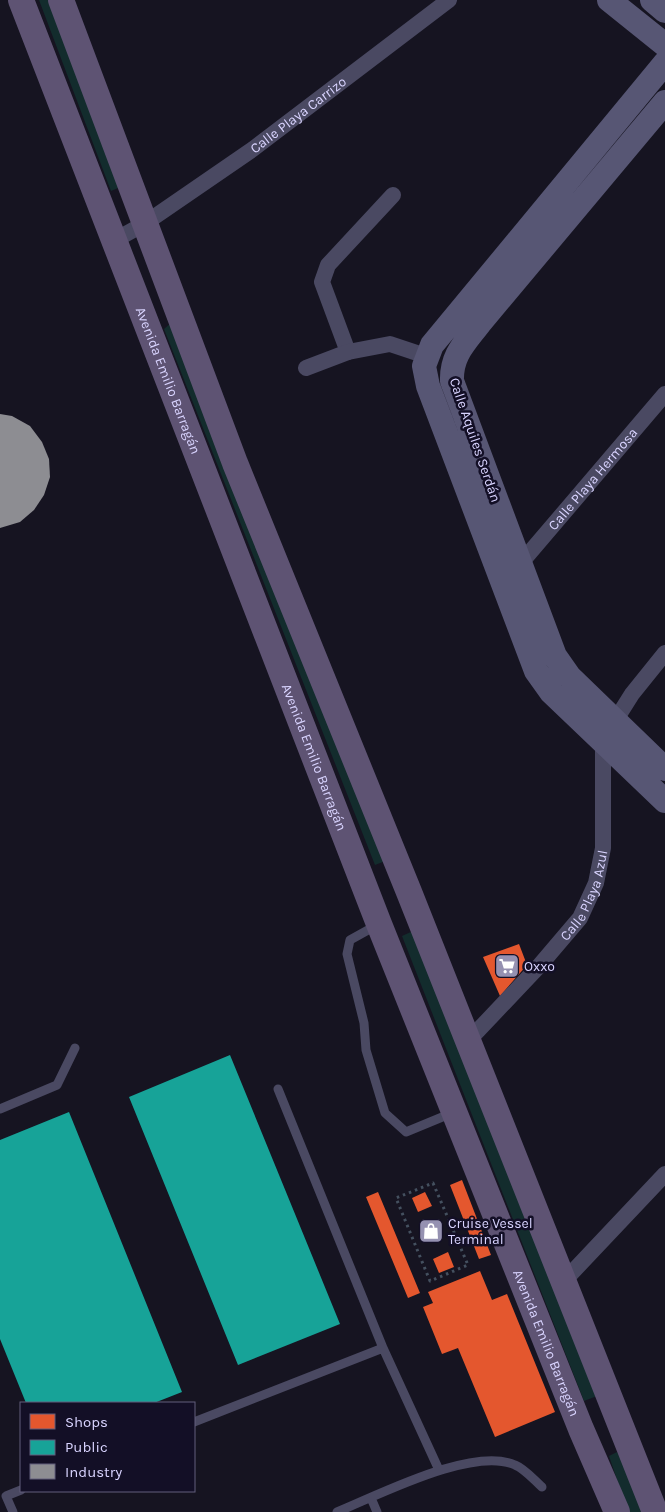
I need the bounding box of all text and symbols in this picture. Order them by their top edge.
street label: Calle Playa Carrizo [246,73,350,157]
street label: Avenida Emilio Barragán [132,304,205,457]
street label: Calle Aquiles Serdán [446,376,504,504]
street label: Calle Playa Hermosa [544,424,641,533]
street label: Avenida Emilio Barragán [278,681,351,833]
street label: Calle Playa Azul [556,848,611,944]
supermarket icon: Oxxo [494,953,520,979]
place label: Oxxo [524,958,555,975]
place label: Cruise Vessel Terminal [448,1215,533,1248]
shop icon: Cruise Vessel Terminal [418,1218,444,1244]
street label: Avenida Emilio Barragán [510,1267,583,1419]
legend [20,1402,195,1492]
text: Shops [65,1413,108,1431]
text: Public [65,1438,108,1456]
text: Industry [65,1463,122,1481]

